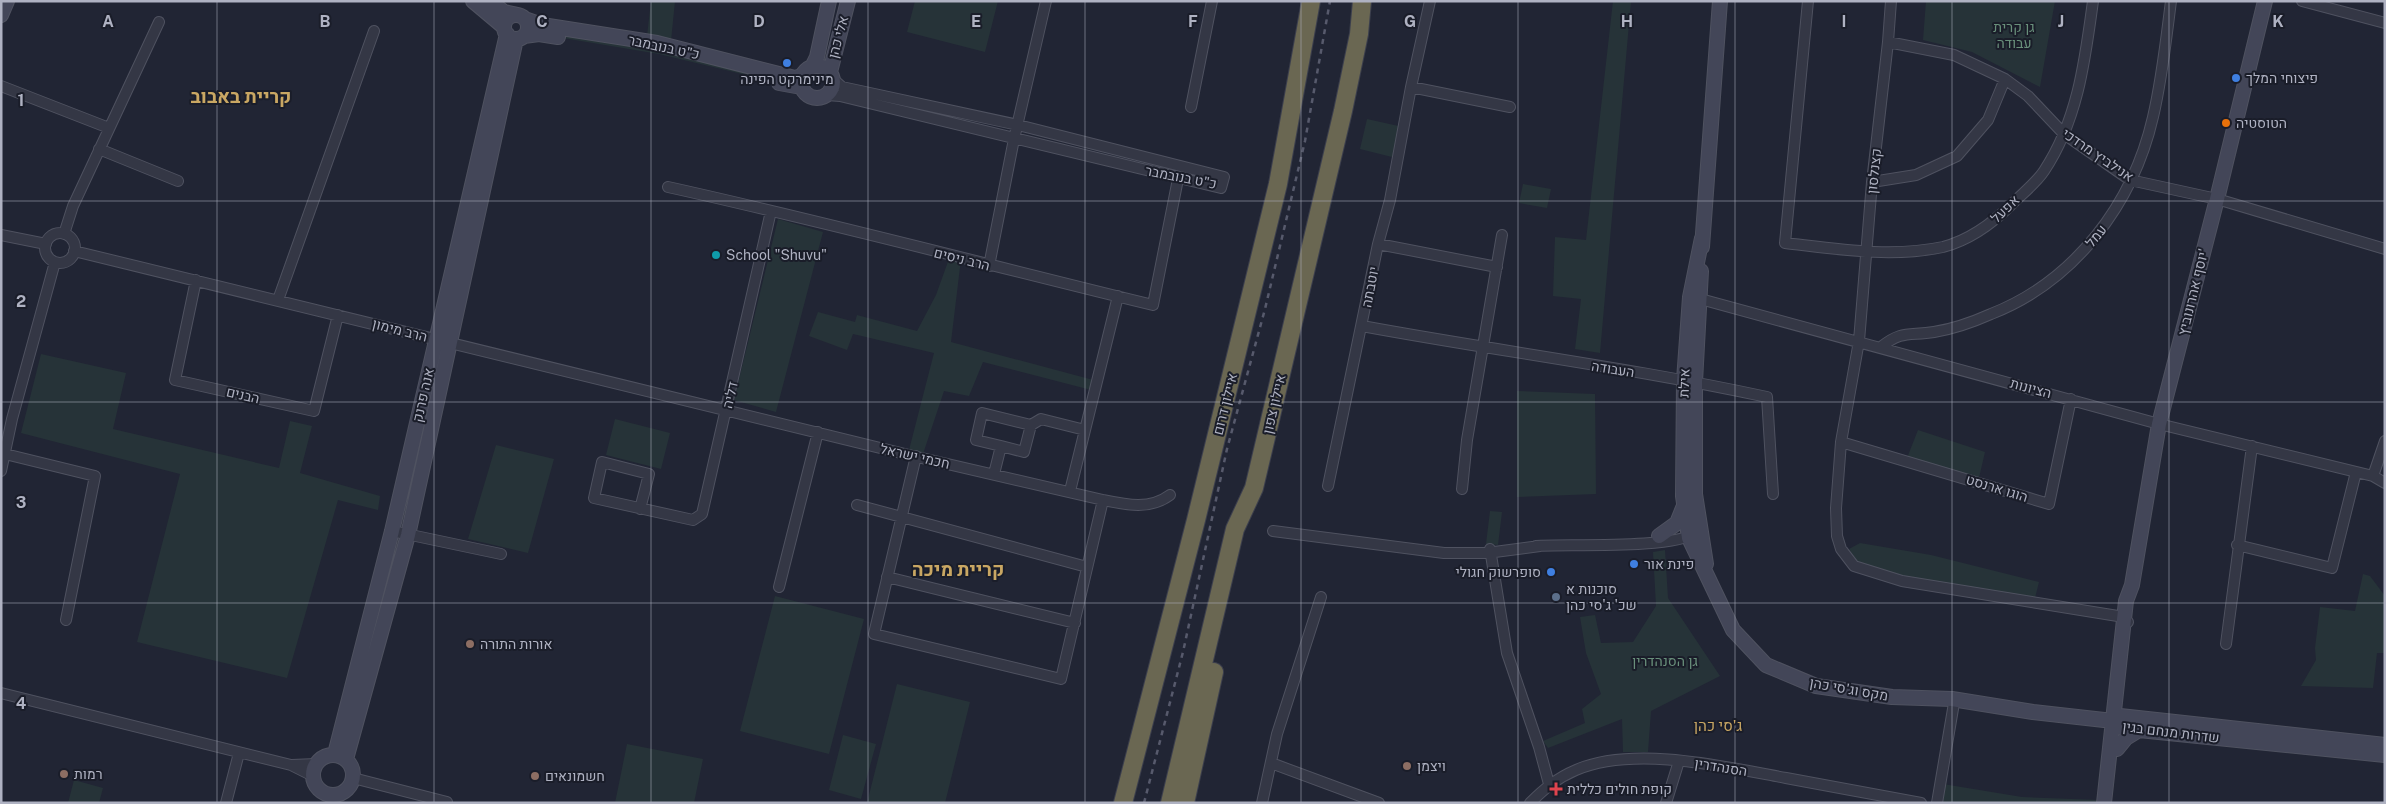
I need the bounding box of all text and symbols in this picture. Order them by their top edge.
text: A [102,12,114,31]
text: B [320,12,331,31]
text: C [536,12,548,31]
text: D [753,12,765,31]
text: E [971,12,981,31]
text: F [1188,12,1198,31]
text: G [1404,12,1416,31]
text: H [1621,12,1633,31]
text: I [1842,12,1846,31]
text: J [2058,12,2064,31]
text: K [2272,12,2284,31]
street label: אלי כהן [825,14,851,60]
park label: גן קרית עבודה [1993,19,2035,51]
street label: כ"ט בנובמבר [627,32,701,62]
marker: מינימרקט הפינה [781,57,793,69]
place label: פיצוחי המלך [2246,70,2318,86]
place label: מינימרקט הפינה [740,71,834,87]
marker: פיצוחי המלך [2230,72,2242,84]
district label: קריית באבוב [191,85,291,107]
text: 1 [18,91,24,110]
place label: הטוסטיה [2236,115,2287,131]
marker: הטוסטיה [2220,117,2232,129]
street label: אנילביץ מרדכי [2059,125,2137,185]
street label: קצנלסון [1864,147,1884,195]
street label: כ"ט בנובמבר [1144,162,1218,192]
street label: אפעל [1988,192,2022,226]
street label: עמל [2082,222,2110,250]
street label: הרב ניסים [932,244,992,274]
place label: School "Shuvu" [726,247,827,263]
street label: יוסף אהרונוביץ' [2174,247,2212,337]
marker: School "Shuvu" [710,249,722,261]
street label: יוטבתה [1358,265,1382,309]
text: 2 [16,292,26,311]
street label: הרב מימון [371,315,429,345]
street label: העבודה [1590,358,1636,380]
street label: אנה פרנק [409,366,437,424]
street label: אילת [1675,368,1693,398]
street label: איילון דרום [1210,371,1240,437]
street label: איילון צפון [1259,373,1289,435]
street label: הציונות [2009,375,2053,401]
street label: דליה [719,380,741,410]
street label: הבנים [225,383,261,407]
street label: חכמי ישראל [879,440,951,472]
street label: הוגו ארנסט [1964,471,2030,505]
text: 3 [16,493,26,512]
place label: פינת אור [1644,556,1694,572]
district label: קריית מיכה [912,558,1004,580]
marker: פינת אור [1628,558,1640,570]
place label: סופרשוק חגולי [1455,564,1541,580]
marker: סופרשוק חגולי [1545,566,1557,578]
place label: סוכנות א שכ' ג'סי כהן [1566,581,1637,613]
marker: סוכנות א שכ' ג'סי כהן [1550,591,1562,603]
place label: אורות התורה [480,636,552,652]
marker: אורות התורה [464,638,476,650]
park label: גן הסנהדרין [1632,653,1698,669]
street label: מקס וג'סי כהן [1809,674,1889,704]
text: 4 [16,694,27,713]
district label: ג'סי כהן [1694,717,1742,734]
street label: שדרות מנחם בגין [2122,718,2220,746]
street label: הסנהדרין [1694,755,1748,779]
place label: ויצמן [1417,758,1446,774]
marker: ויצמן [1401,760,1413,772]
place label: רמות [74,766,103,782]
marker: רמות [58,768,70,780]
place label: חשמונאים [545,768,605,784]
marker: חשמונאים [529,770,541,782]
place label: קופת חולים כללית [1567,781,1672,797]
marker: קופת חולים כללית [1549,782,1563,796]

